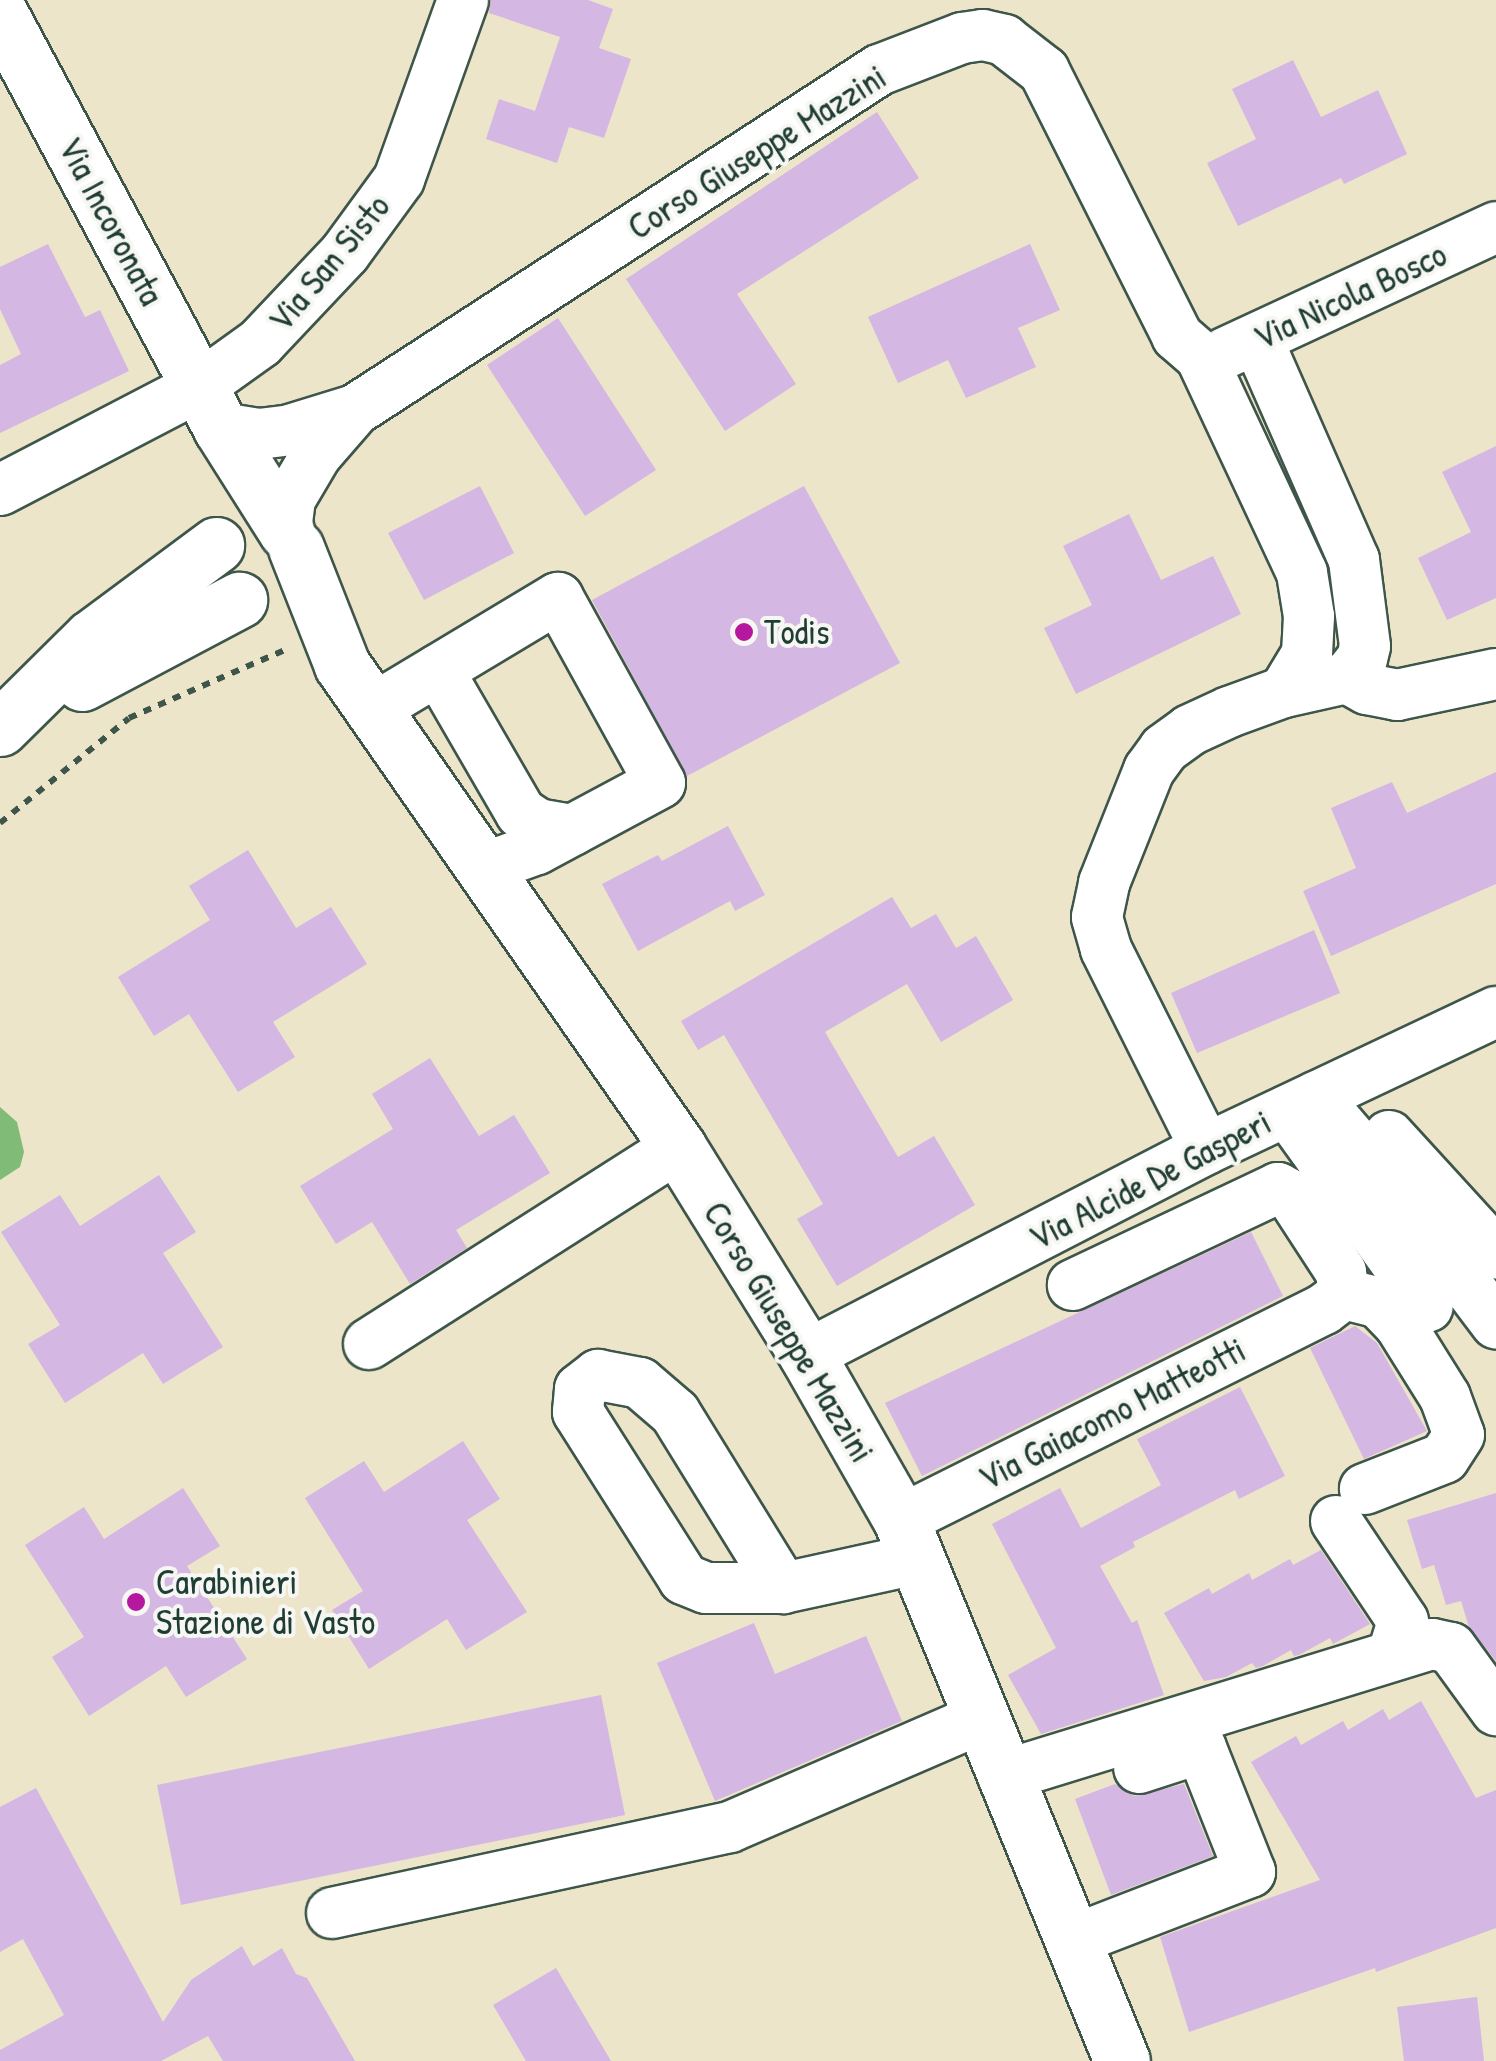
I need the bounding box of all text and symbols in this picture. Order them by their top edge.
street label: Corso Giuseppe Mazzini [620,56,894,248]
street label: Via Incoronata [49,130,173,312]
street label: Via San Sisto [259,186,399,340]
street label: Via Nicola Bosco [1247,233,1453,359]
place label: Todis [764,611,829,653]
marker: Todis [733,621,755,643]
street label: Via Alcide De Gasperi [1022,1101,1278,1259]
street label: Corso Giuseppe Mazzini [695,1194,883,1470]
street label: Via Gaiacomo Matteotti [972,1329,1252,1499]
place label: Carabinieri Stazione di Vasto [156,1561,375,1643]
marker: Carabinieri Stazione di Vasto [125,1591,147,1613]

